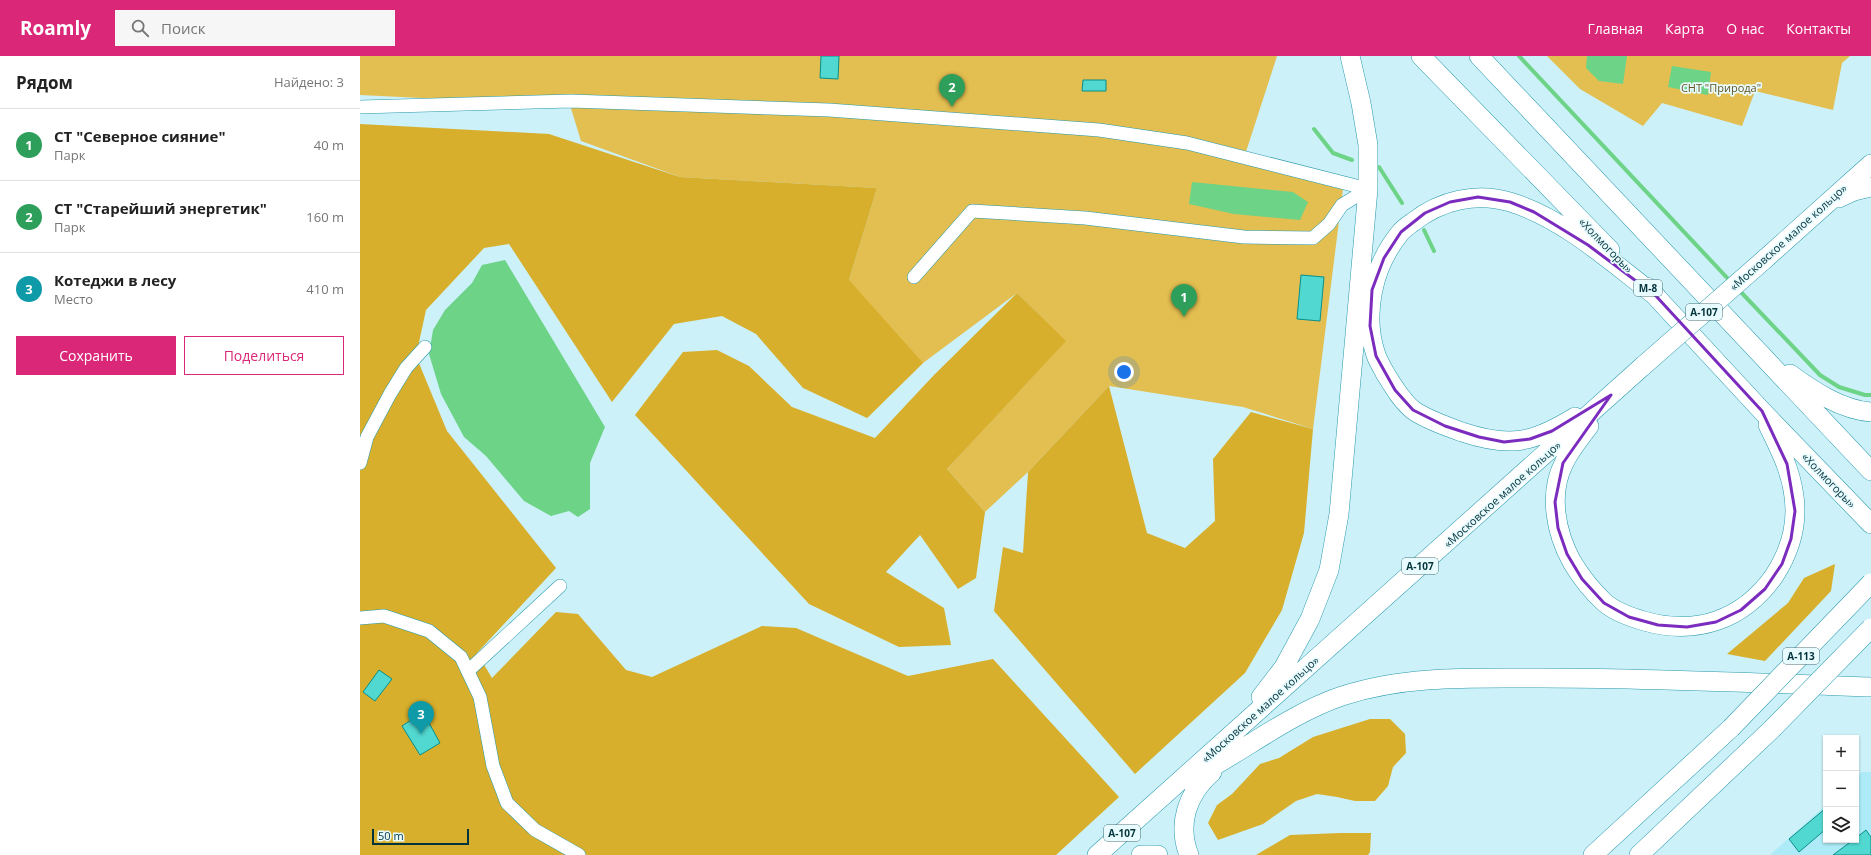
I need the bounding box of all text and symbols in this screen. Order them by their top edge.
search box [115,10,395,46]
text: Roamly [20,15,91,41]
icon: search [129,17,151,39]
text: Поиск [161,18,205,38]
text: Главная [1588,19,1643,38]
text: Карта [1665,19,1704,38]
text: О нас [1726,19,1764,38]
text: Контакты [1786,19,1851,38]
text: Рядом [16,71,73,94]
text: Найдено: 3 [274,73,344,91]
pin: 2 [939,74,965,107]
park label: СНТ "Природа" [1681,80,1761,95]
text: СТ "Северное сияние" [54,126,226,146]
text: 1 [25,136,33,154]
text: 40 m [314,136,344,154]
text: Парк [54,146,85,164]
street label: «Московское малое кольцо» [1726,180,1850,294]
text: СТ "Старейший энергетик" [54,198,267,218]
text: 2 [25,208,33,226]
text: 160 m [306,208,344,226]
street label: «Холмогоры» [1576,214,1637,276]
text: Парк [54,218,85,236]
text: Котеджи в лесу [54,270,176,290]
text: 3 [25,280,33,298]
text: 410 m [306,280,344,298]
road number: М-8 [1634,280,1662,296]
pin: 1 [1171,284,1197,317]
text: Место [54,290,93,308]
road number: А-107 [1686,304,1722,320]
button: Сохранить [16,336,176,375]
button: Поделиться [184,336,344,375]
your location [1114,362,1134,382]
street label: «Московское малое кольцо» [1440,437,1564,551]
street label: «Холмогоры» [1799,449,1860,511]
road number: А-107 [1402,558,1438,574]
road number: А-113 [1783,648,1819,664]
street label: «Московское малое кольцо» [1198,652,1322,766]
pin: 3 [408,701,434,734]
map controls [1823,735,1859,843]
button: + [1823,735,1859,771]
button: − [1823,771,1859,807]
button: layers [1823,807,1859,843]
road number: А-107 [1104,825,1140,841]
scale bar [372,827,469,846]
text: 50 m [378,828,404,843]

